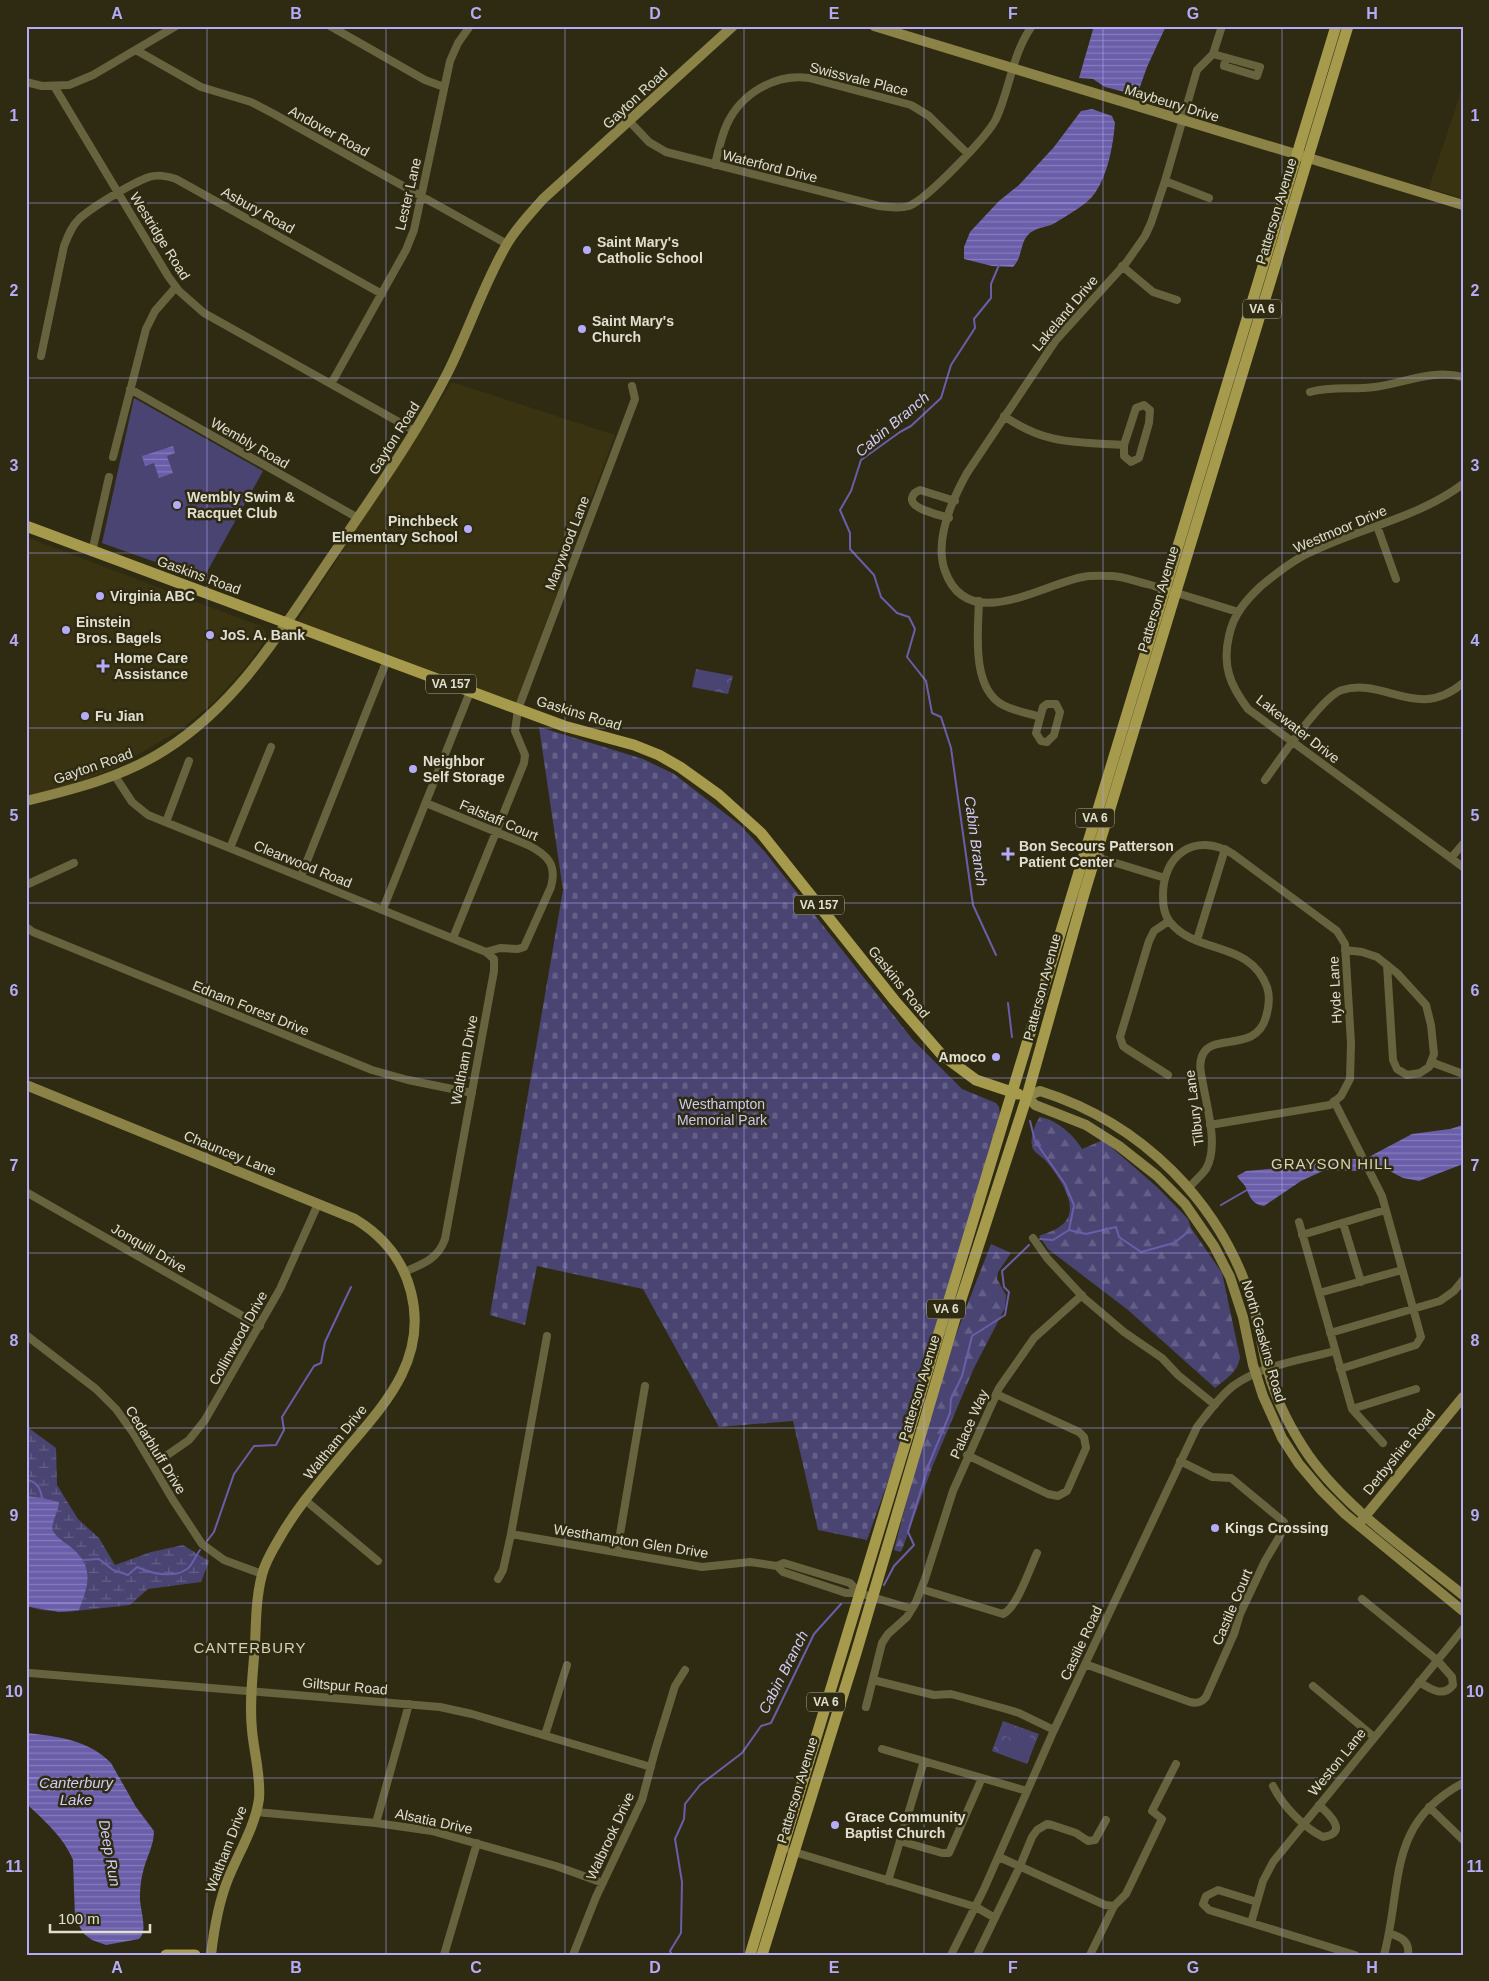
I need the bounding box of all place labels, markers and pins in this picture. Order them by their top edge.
place label: Saint Mary's Catholic School [597,234,703,266]
marker: Saint Mary's Catholic School [581,244,593,256]
place label: Saint Mary's Church [592,313,674,345]
marker: Saint Mary's Church [576,323,588,335]
place label: Wembly Swim & Racquet Club [187,489,295,521]
marker: Wembly Swim & Racquet Club [171,499,183,511]
place label: Pinchbeck Elementary School [332,513,458,545]
marker: Pinchbeck Elementary School [462,523,474,535]
place label: Virginia ABC [110,588,195,604]
marker: Virginia ABC [94,590,106,602]
place label: Einstein Bros. Bagels [76,614,162,646]
marker: Einstein Bros. Bagels [60,624,72,636]
place label: JoS. A. Bank [220,627,305,643]
marker: JoS. A. Bank [204,629,216,641]
place label: Home Care Assistance [114,650,188,682]
marker: Home Care Assistance [96,659,110,673]
place label: Fu Jian [95,708,144,724]
marker: Fu Jian [79,710,91,722]
place label: Neighbor Self Storage [423,753,505,785]
marker: Neighbor Self Storage [407,763,419,775]
place label: Bon Secours Patterson Patient Center [1019,838,1174,870]
marker: Bon Secours Patterson Patient Center [1001,847,1015,861]
place label: Amoco [939,1049,986,1065]
marker: Amoco [990,1051,1002,1063]
place label: Kings Crossing [1225,1520,1328,1536]
marker: Kings Crossing [1209,1522,1221,1534]
place label: Grace Community Baptist Church [845,1809,966,1841]
marker: Grace Community Baptist Church [829,1819,841,1831]

